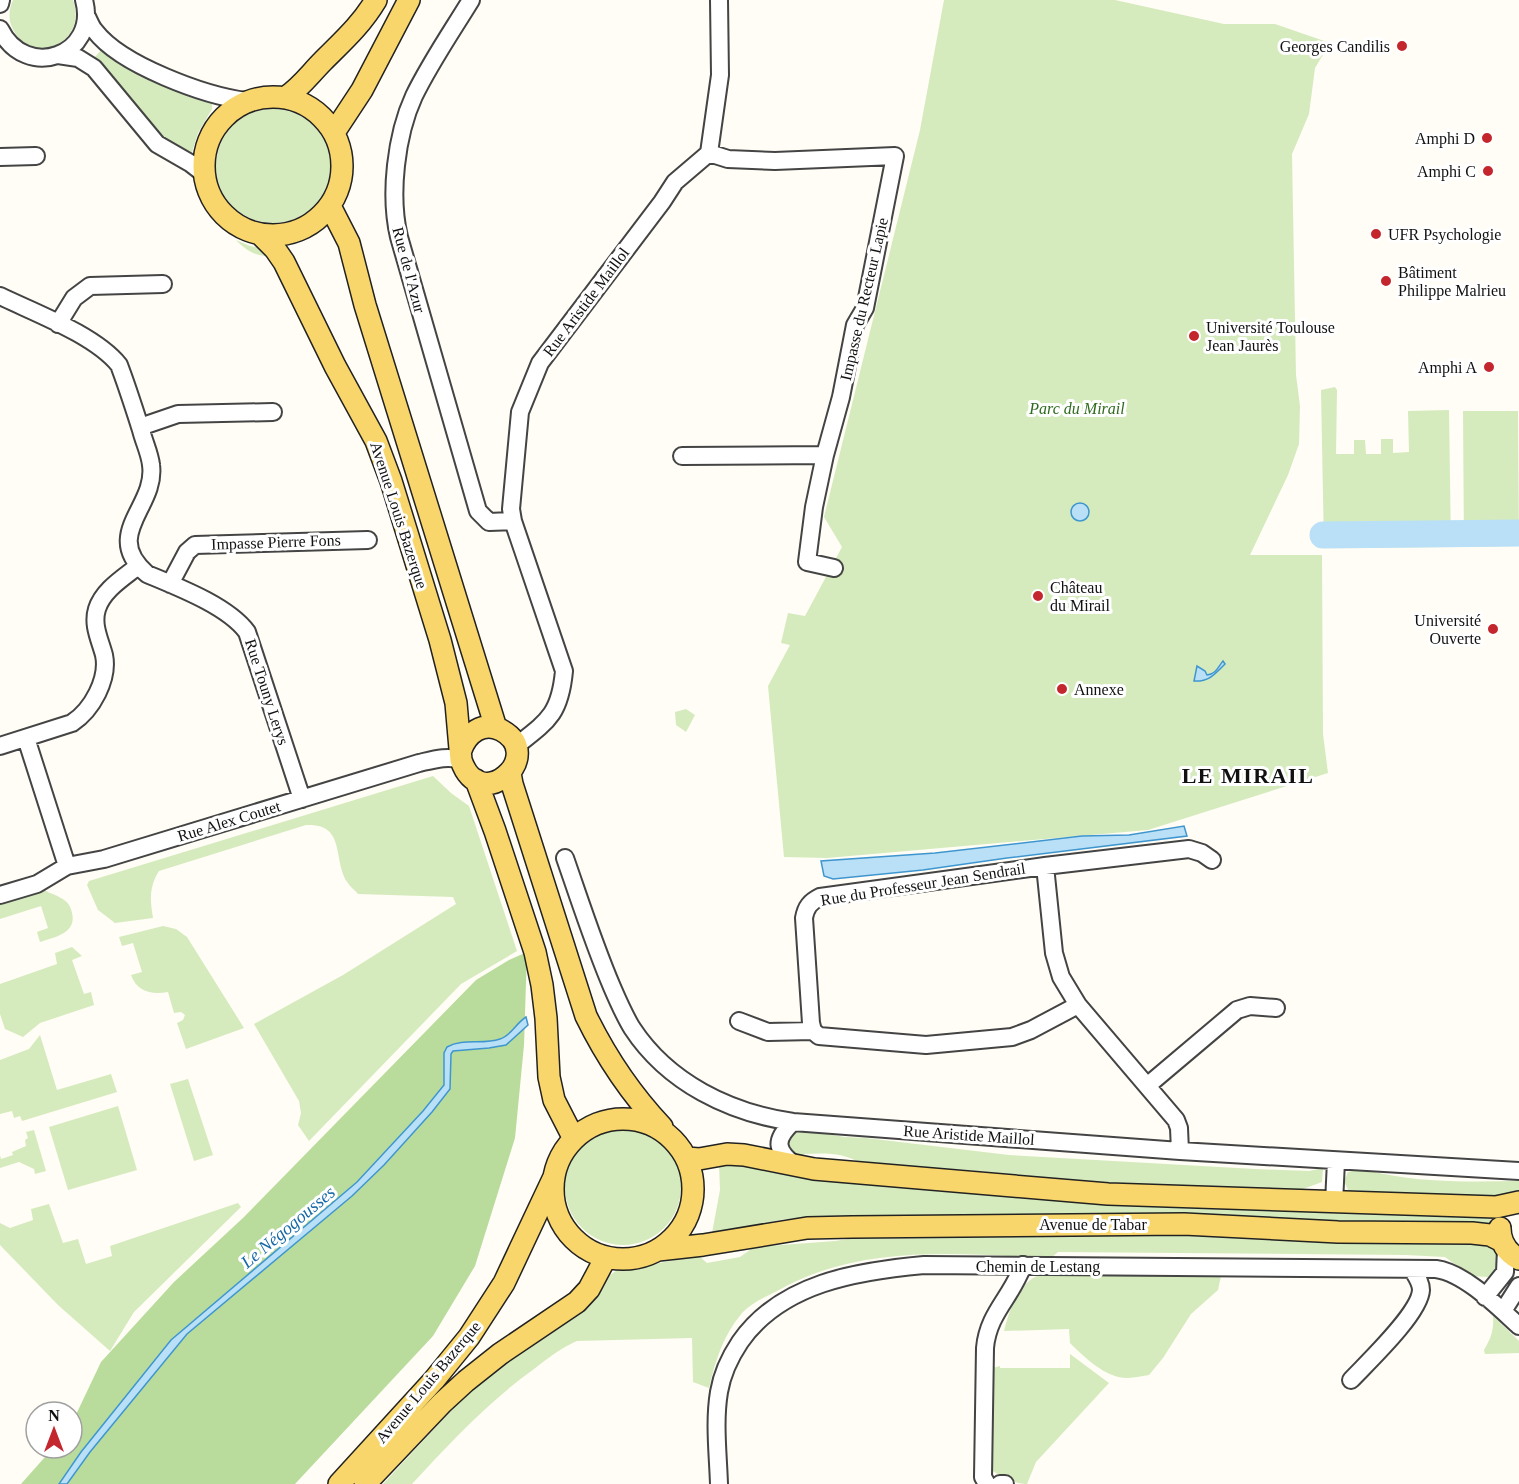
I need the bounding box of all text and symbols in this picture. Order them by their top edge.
place label: Georges Candilis [1280,38,1390,56]
marker: Georges Candilis [1395,39,1409,53]
place label: Amphi D [1415,130,1475,148]
marker: Amphi D [1480,131,1494,145]
place label: Amphi C [1417,163,1476,181]
marker: Amphi C [1481,164,1495,178]
street label: Impasse du Recteur Lapie [837,216,892,382]
street label: Rue de l'Azur [389,225,429,315]
place label: UFR Psychologie [1388,226,1501,244]
marker: UFR Psychologie [1369,227,1383,241]
street label: Rue Aristide Maillol [540,244,633,360]
place label: Bâtiment Philippe Malrieu [1398,264,1506,300]
marker: Bâtiment Philippe Malrieu [1379,274,1393,288]
place label: Université Toulouse Jean Jaurès [1206,319,1335,354]
marker: Université Toulouse Jean Jaurès [1187,329,1201,343]
place label: Amphi A [1418,359,1477,377]
marker: Amphi A [1482,360,1496,374]
park label: Parc du Mirail [1028,400,1125,417]
street label: Avenue Louis Bazerque [366,439,431,591]
street label: Impasse Pierre Fons [211,531,341,554]
place label: Château du Mirail [1050,579,1111,614]
marker: Château du Mirail [1031,589,1045,603]
place label: Université Ouverte [1414,612,1481,647]
marker: Université Ouverte [1486,622,1500,636]
street label: Rue Touny Lerys [241,637,292,748]
place label: Annexe [1074,681,1124,698]
marker: Annexe [1055,682,1069,696]
district label: LE MIRAIL [1182,763,1314,788]
street label: Rue Alex Coutet [176,797,283,845]
street label: Rue du Professeur Jean Sendrail [819,859,1027,909]
street label: Rue Aristide Maillol [903,1122,1036,1148]
water label: Le Négogousses [236,1182,339,1273]
street label: Avenue de Tabar [1039,1216,1147,1233]
street label: Chemin de Lestang [976,1258,1100,1276]
street label: Avenue Louis Bazerque [372,1318,485,1447]
north arrow [24,1400,84,1460]
text: N [48,1407,60,1424]

